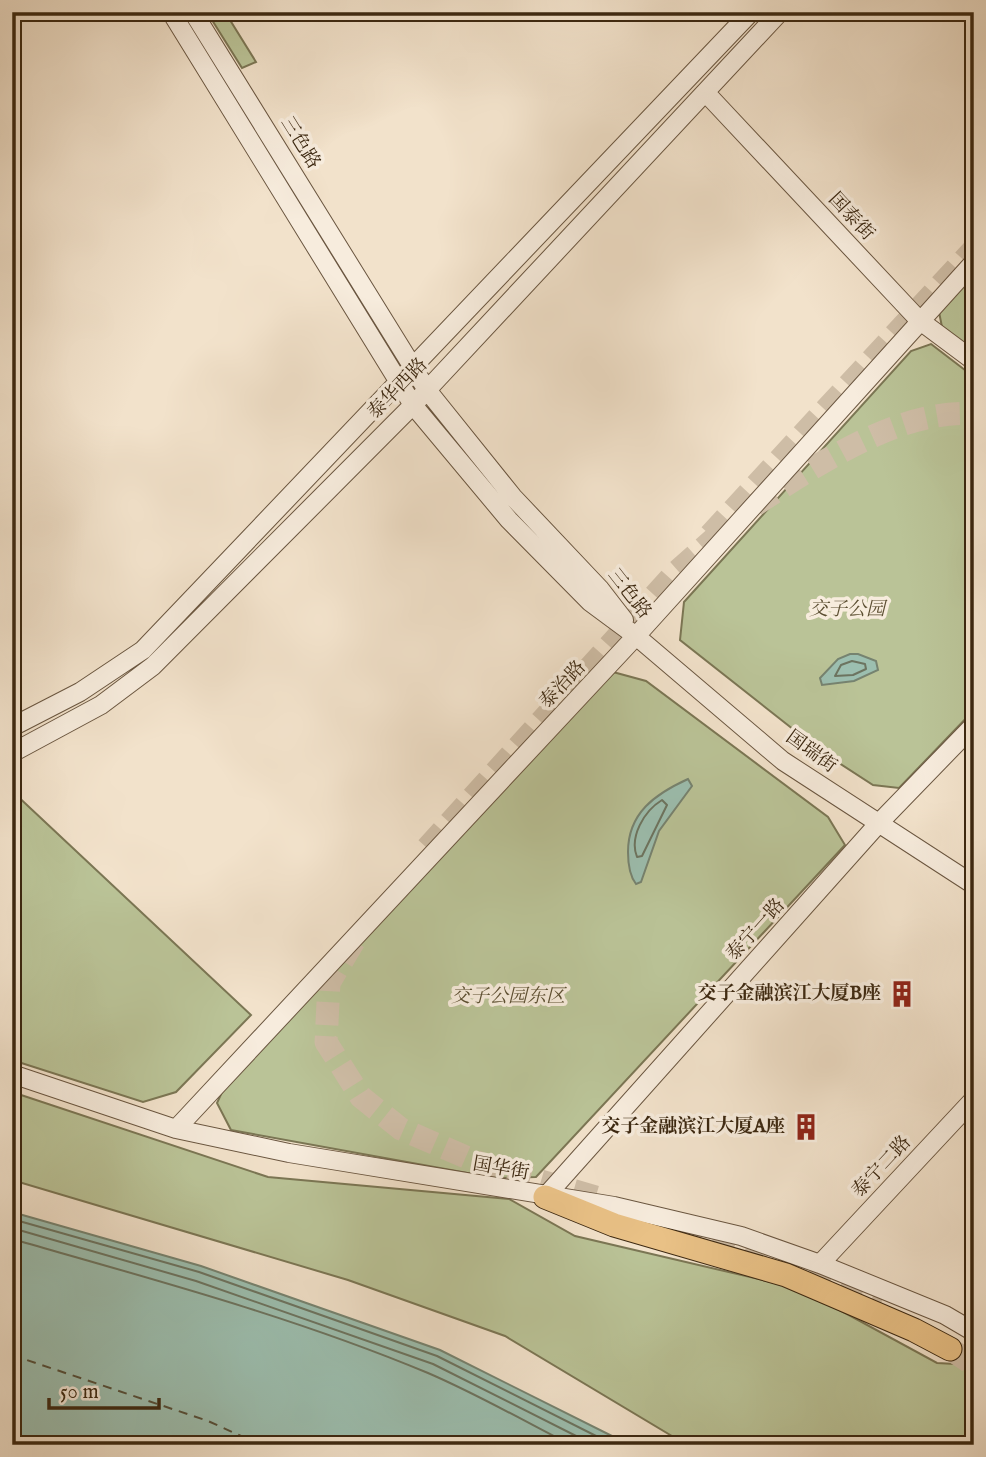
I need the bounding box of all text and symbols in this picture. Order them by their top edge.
street label: 三色路 [275,112,325,174]
street label: 国泰街 [823,188,879,246]
street label: 泰华西路 [363,353,433,425]
street label: 三色路 [602,564,656,624]
park label: 交子公园 [809,598,888,622]
street label: 泰治路 [535,656,591,714]
street label: 国瑞街 [781,726,841,778]
street label: 泰宁一路 [722,894,790,966]
building icon: 交子金融滨江大厦B座 [887,979,917,1009]
place label: 交子金融滨江大厦B座 [697,982,881,1006]
park label: 交子公园东区 [451,985,568,1009]
building icon: 交子金融滨江大厦A座 [791,1112,821,1142]
place label: 交子金融滨江大厦A座 [601,1115,785,1139]
street label: 泰宁二路 [847,1131,917,1203]
street label: 国华街 [471,1152,531,1186]
scale bar [49,1366,159,1410]
text: 50 m [60,1379,99,1406]

